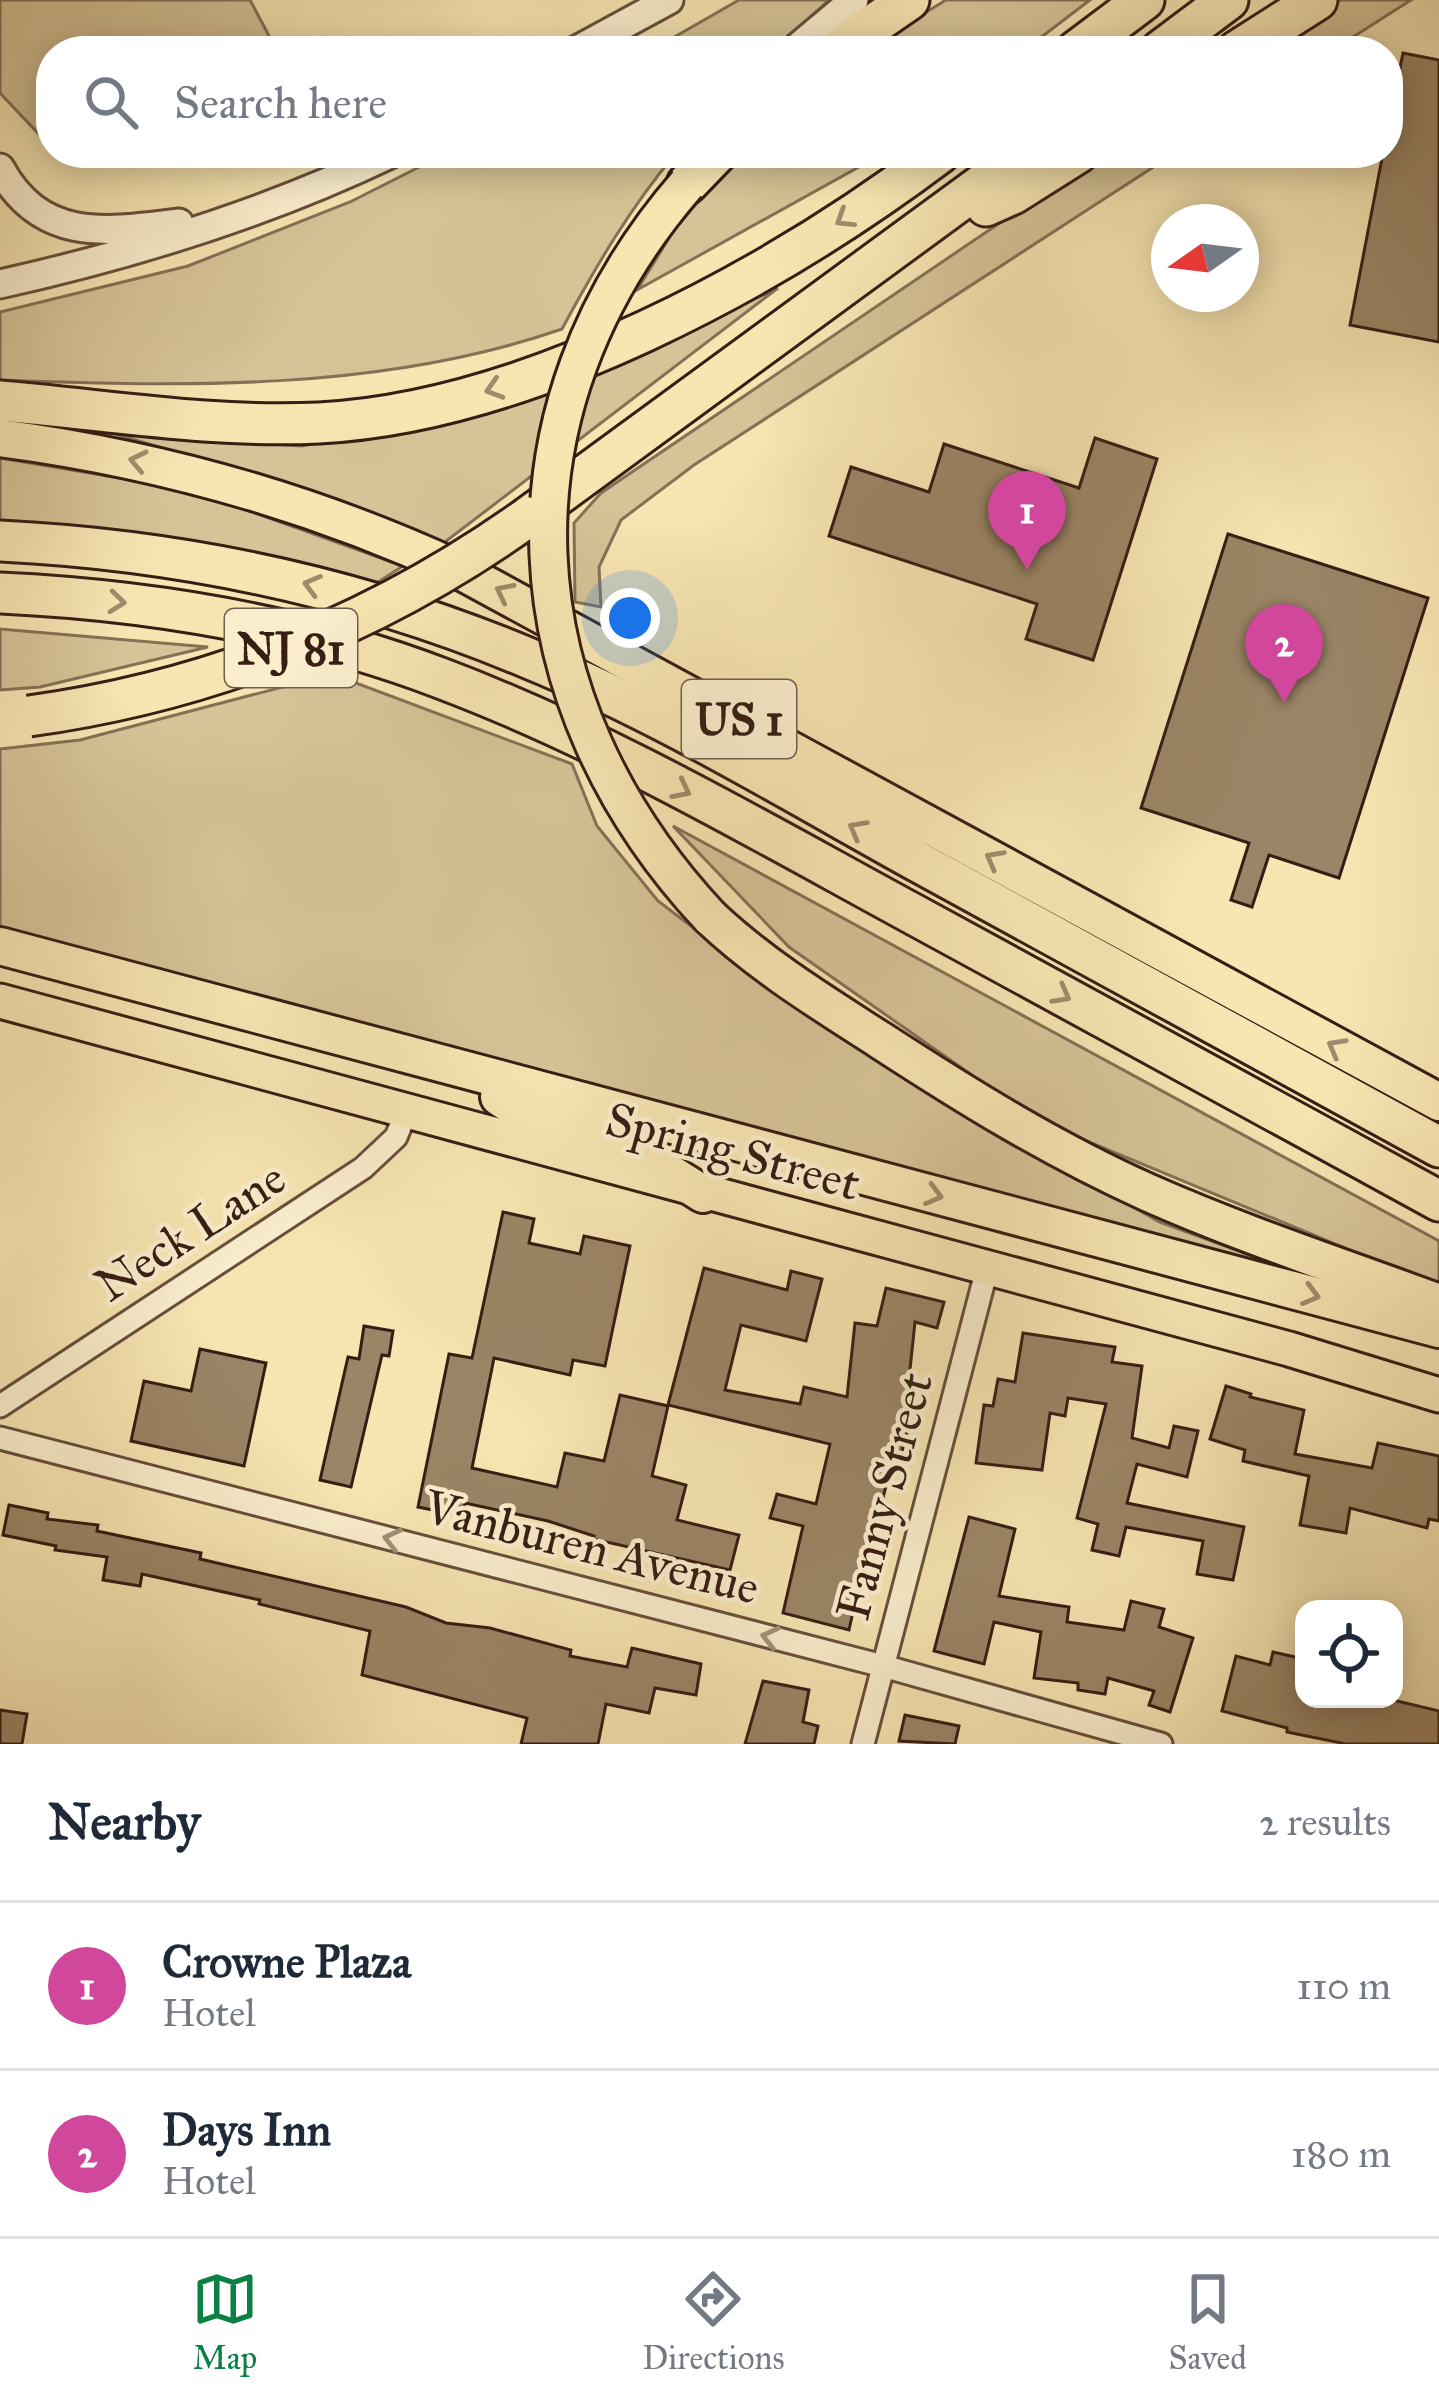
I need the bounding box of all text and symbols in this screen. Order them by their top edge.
search box [36,36,1403,168]
icon: search [78,69,144,135]
text: Search here [174,75,387,130]
north arrow [1151,204,1259,312]
one-way arrow [835,205,857,227]
one-way arrow [484,374,505,399]
one-way arrow [129,450,149,475]
pin: 1 [988,471,1066,570]
one-way arrow [302,574,322,599]
one-way arrow [496,583,517,606]
your location [600,588,660,648]
one-way arrow [108,589,127,614]
pin: 2 [1245,604,1323,703]
road number: NJ 81 [225,609,357,687]
road number: US 1 [682,680,796,758]
one-way arrow [670,775,692,798]
one-way arrow [849,820,870,843]
one-way arrow [986,850,1007,873]
one-way arrow [1049,981,1071,1004]
one-way arrow [1327,1038,1349,1061]
street label: Spring Street [600,1089,866,1213]
street label: Neck Lane [84,1148,296,1314]
one-way arrow [923,1181,944,1206]
one-way arrow [1301,1280,1321,1305]
street label: Fanny Street [823,1366,945,1626]
street label: Vanburen Avenue [418,1477,765,1617]
one-way arrow [383,1528,403,1553]
map controls [1295,1600,1403,1708]
button: locate [1295,1600,1403,1708]
one-way arrow [760,1626,781,1651]
text: Nearby [48,1791,200,1853]
text: 2 results [1259,1798,1391,1846]
text: Crowne Plaza [162,1934,411,1989]
text: 1 [79,1962,95,2010]
text: 110 m [1296,1962,1391,2010]
text: Hotel [162,1989,256,2037]
text: Days Inn [162,2102,331,2157]
text: 2 [77,2130,97,2178]
text: 180 m [1291,2130,1391,2178]
text: Hotel [162,2157,256,2205]
tab: Map [192,2266,258,2378]
tab: Directions [642,2266,784,2378]
tab: Saved [1169,2266,1247,2378]

